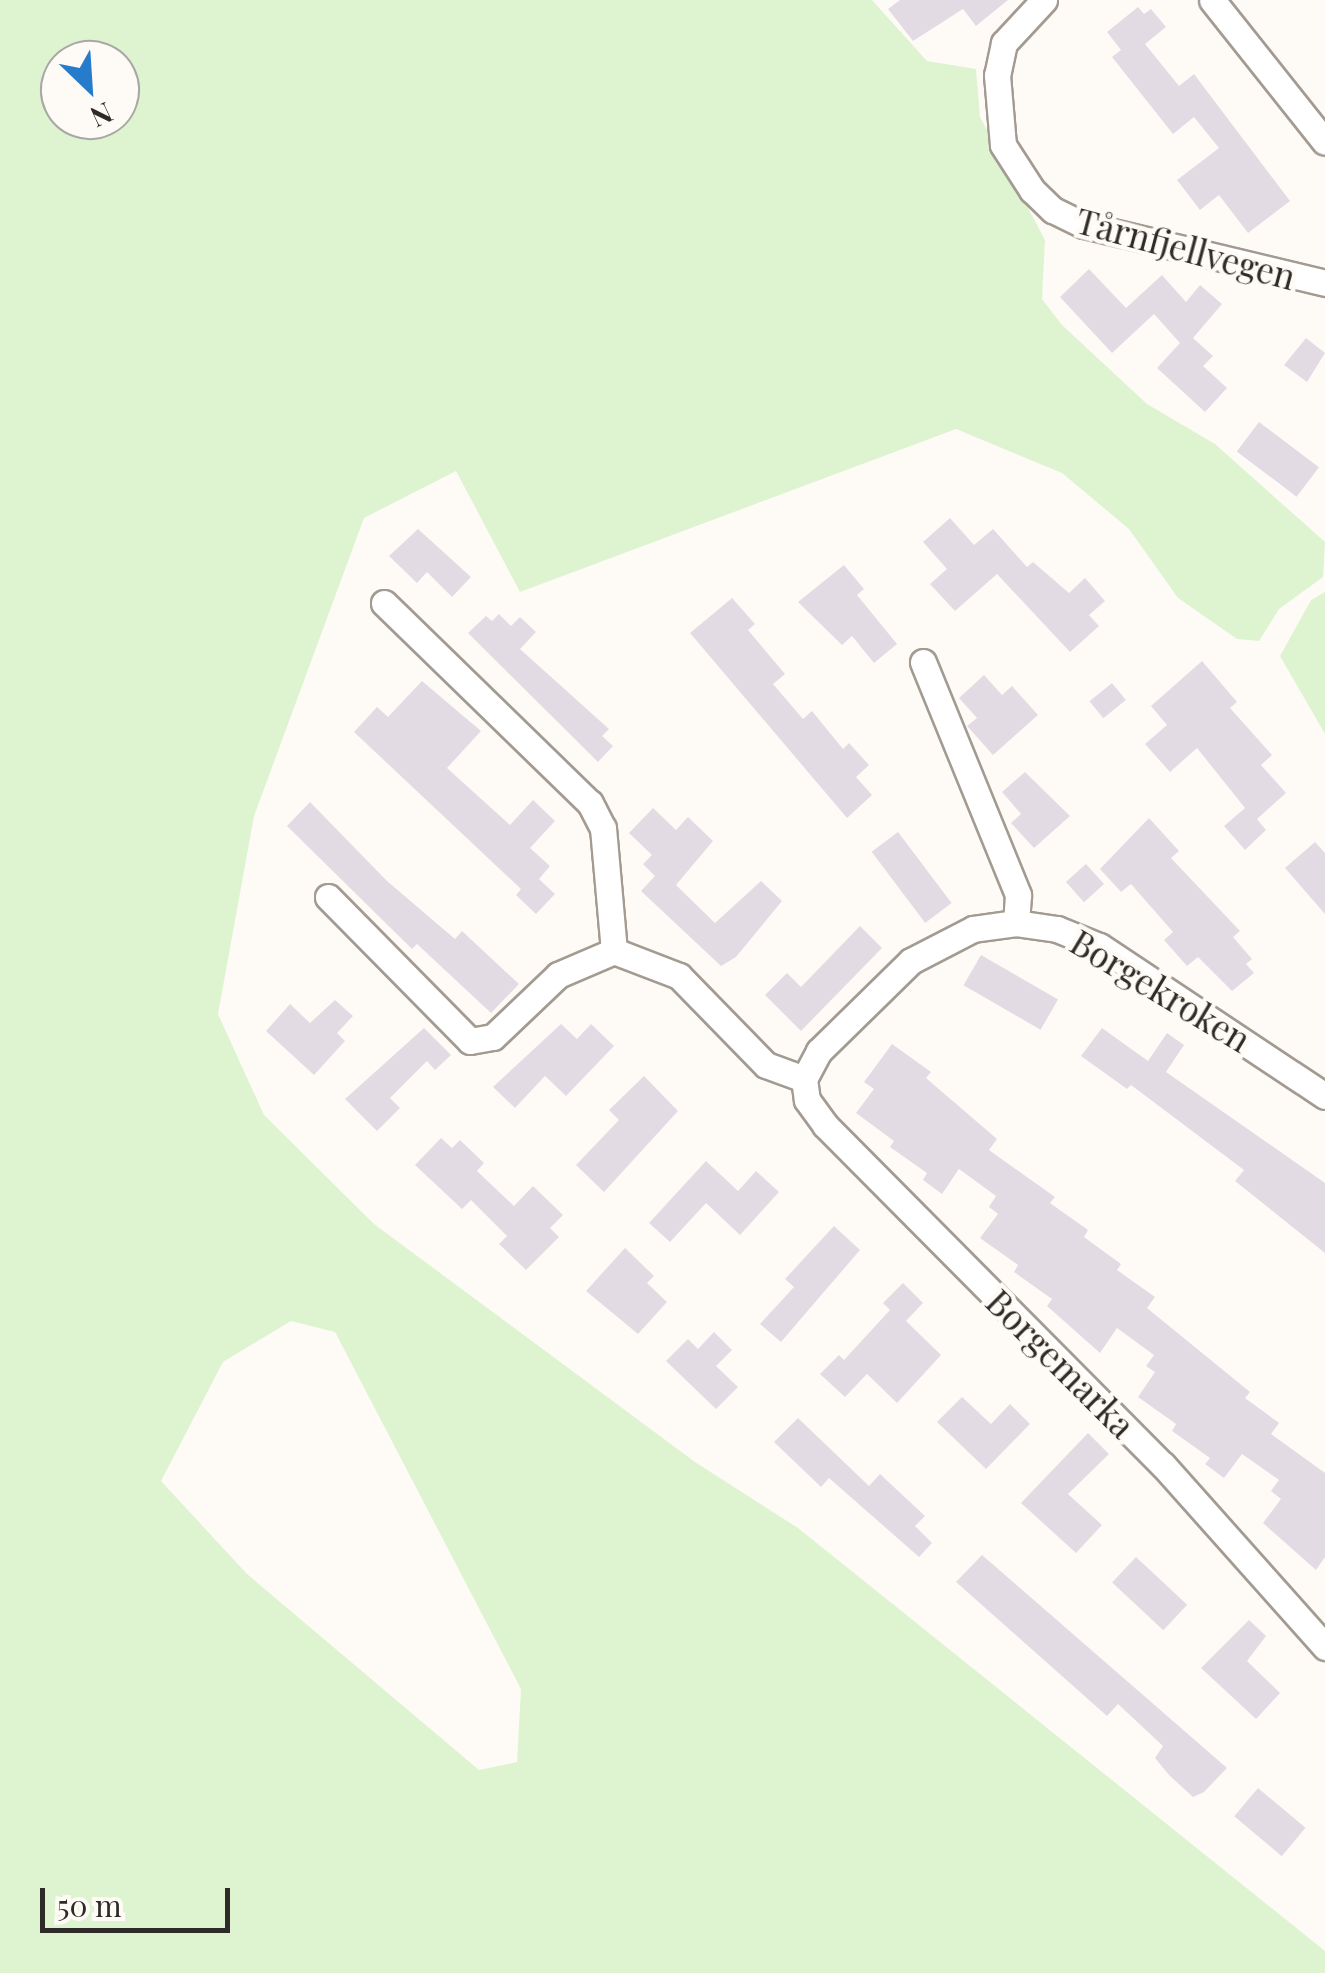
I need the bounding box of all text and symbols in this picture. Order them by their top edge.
north arrow [40,40,140,140]
text: N [85,95,119,137]
street label: Tårnfjellvegen [1072,199,1300,297]
street label: Borgekroken [1064,920,1258,1060]
street label: Borgemarka [978,1280,1144,1446]
scale bar [45,1868,235,1930]
text: 50 m [57,1885,122,1925]

